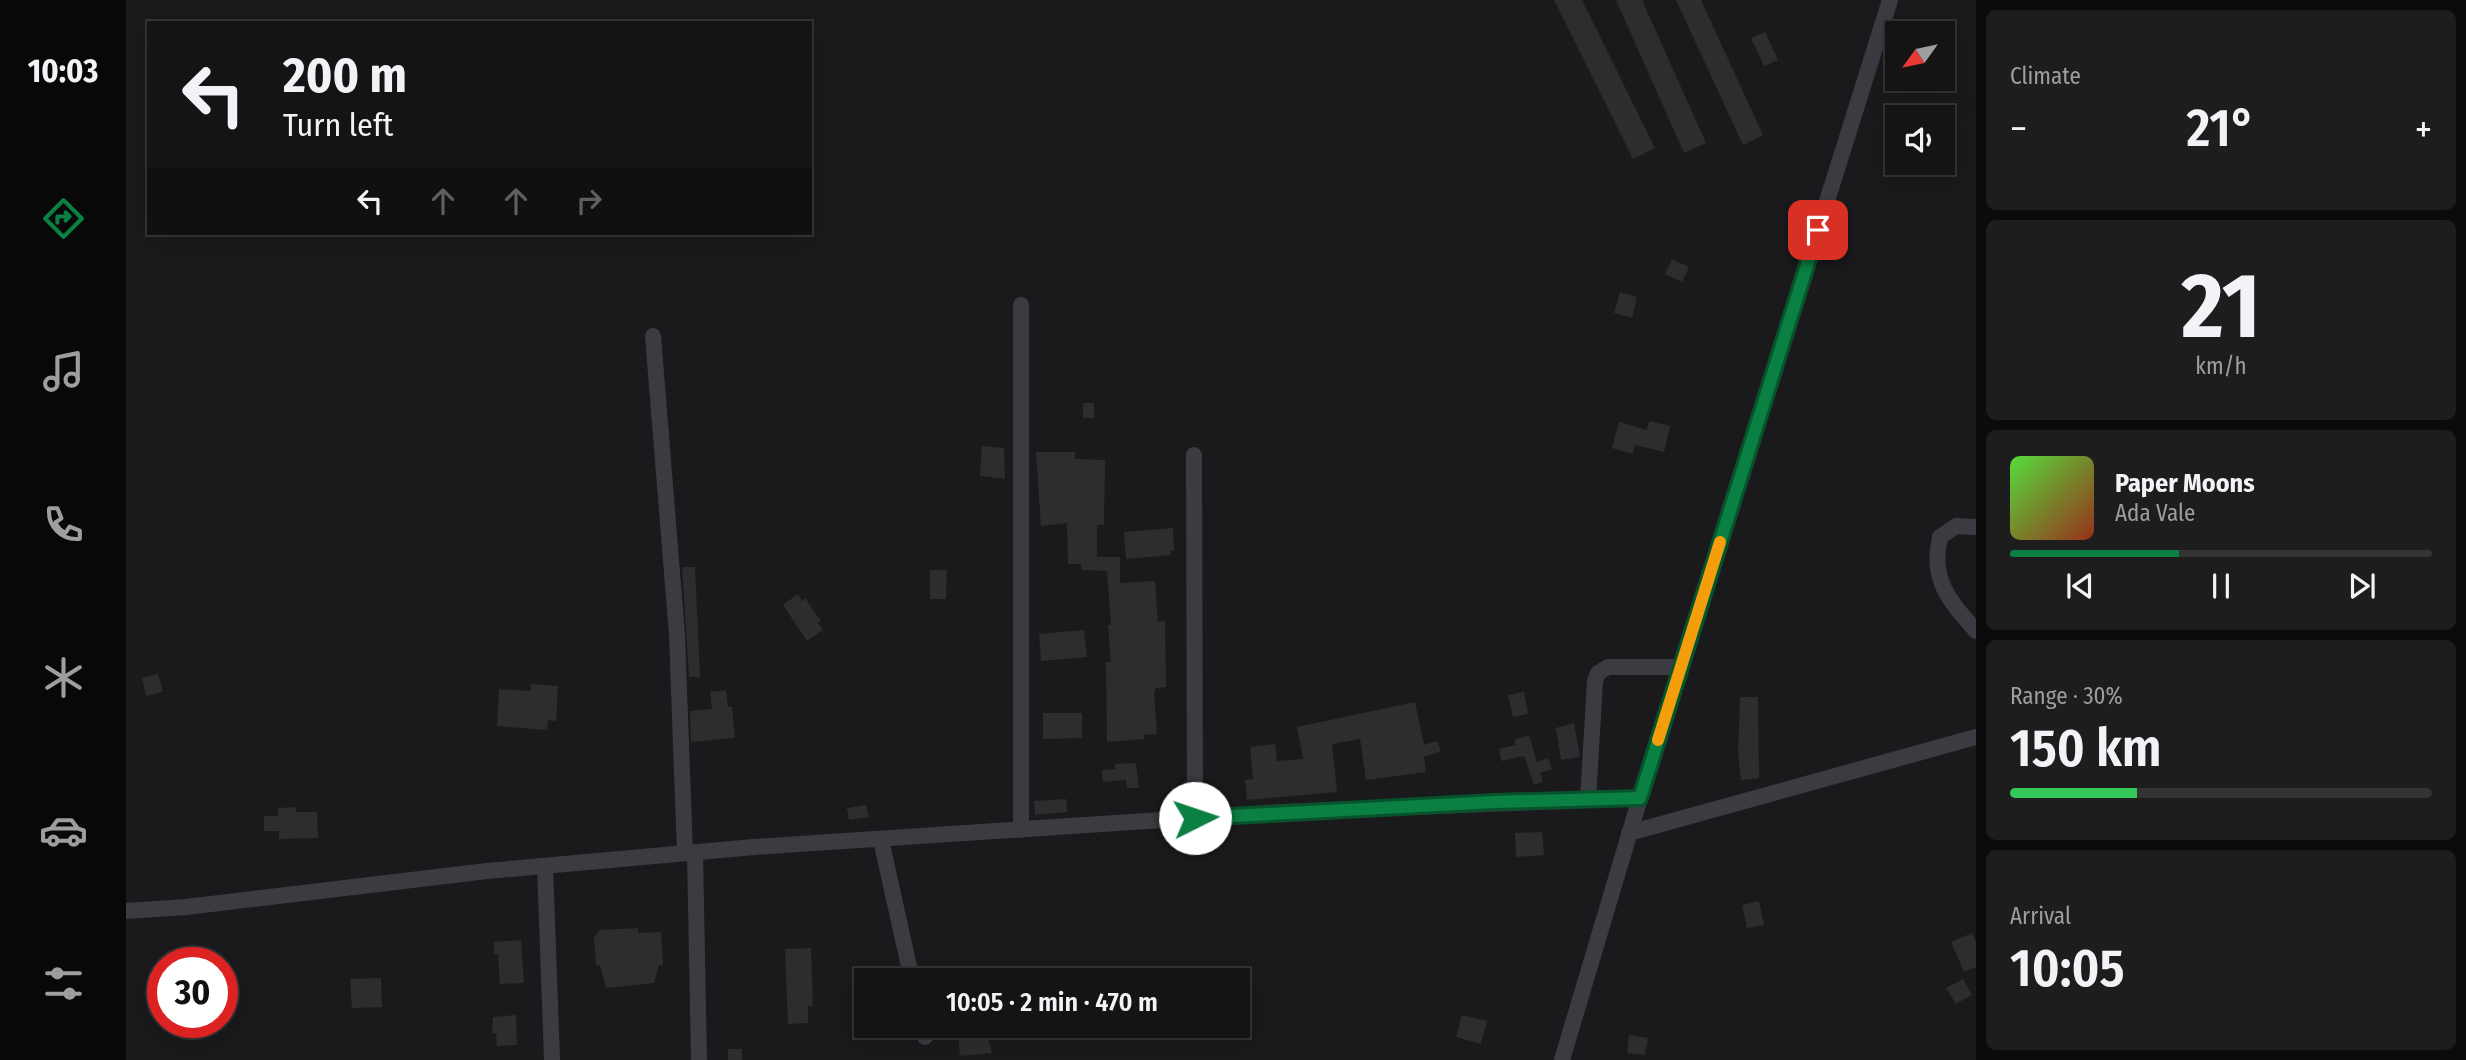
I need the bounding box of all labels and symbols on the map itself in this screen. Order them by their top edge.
north arrow [1885,21,1955,91]
pin [1788,200,1848,260]
position arrow [1158,781,1232,855]
speed limit sign: 30 [147,947,238,1038]

